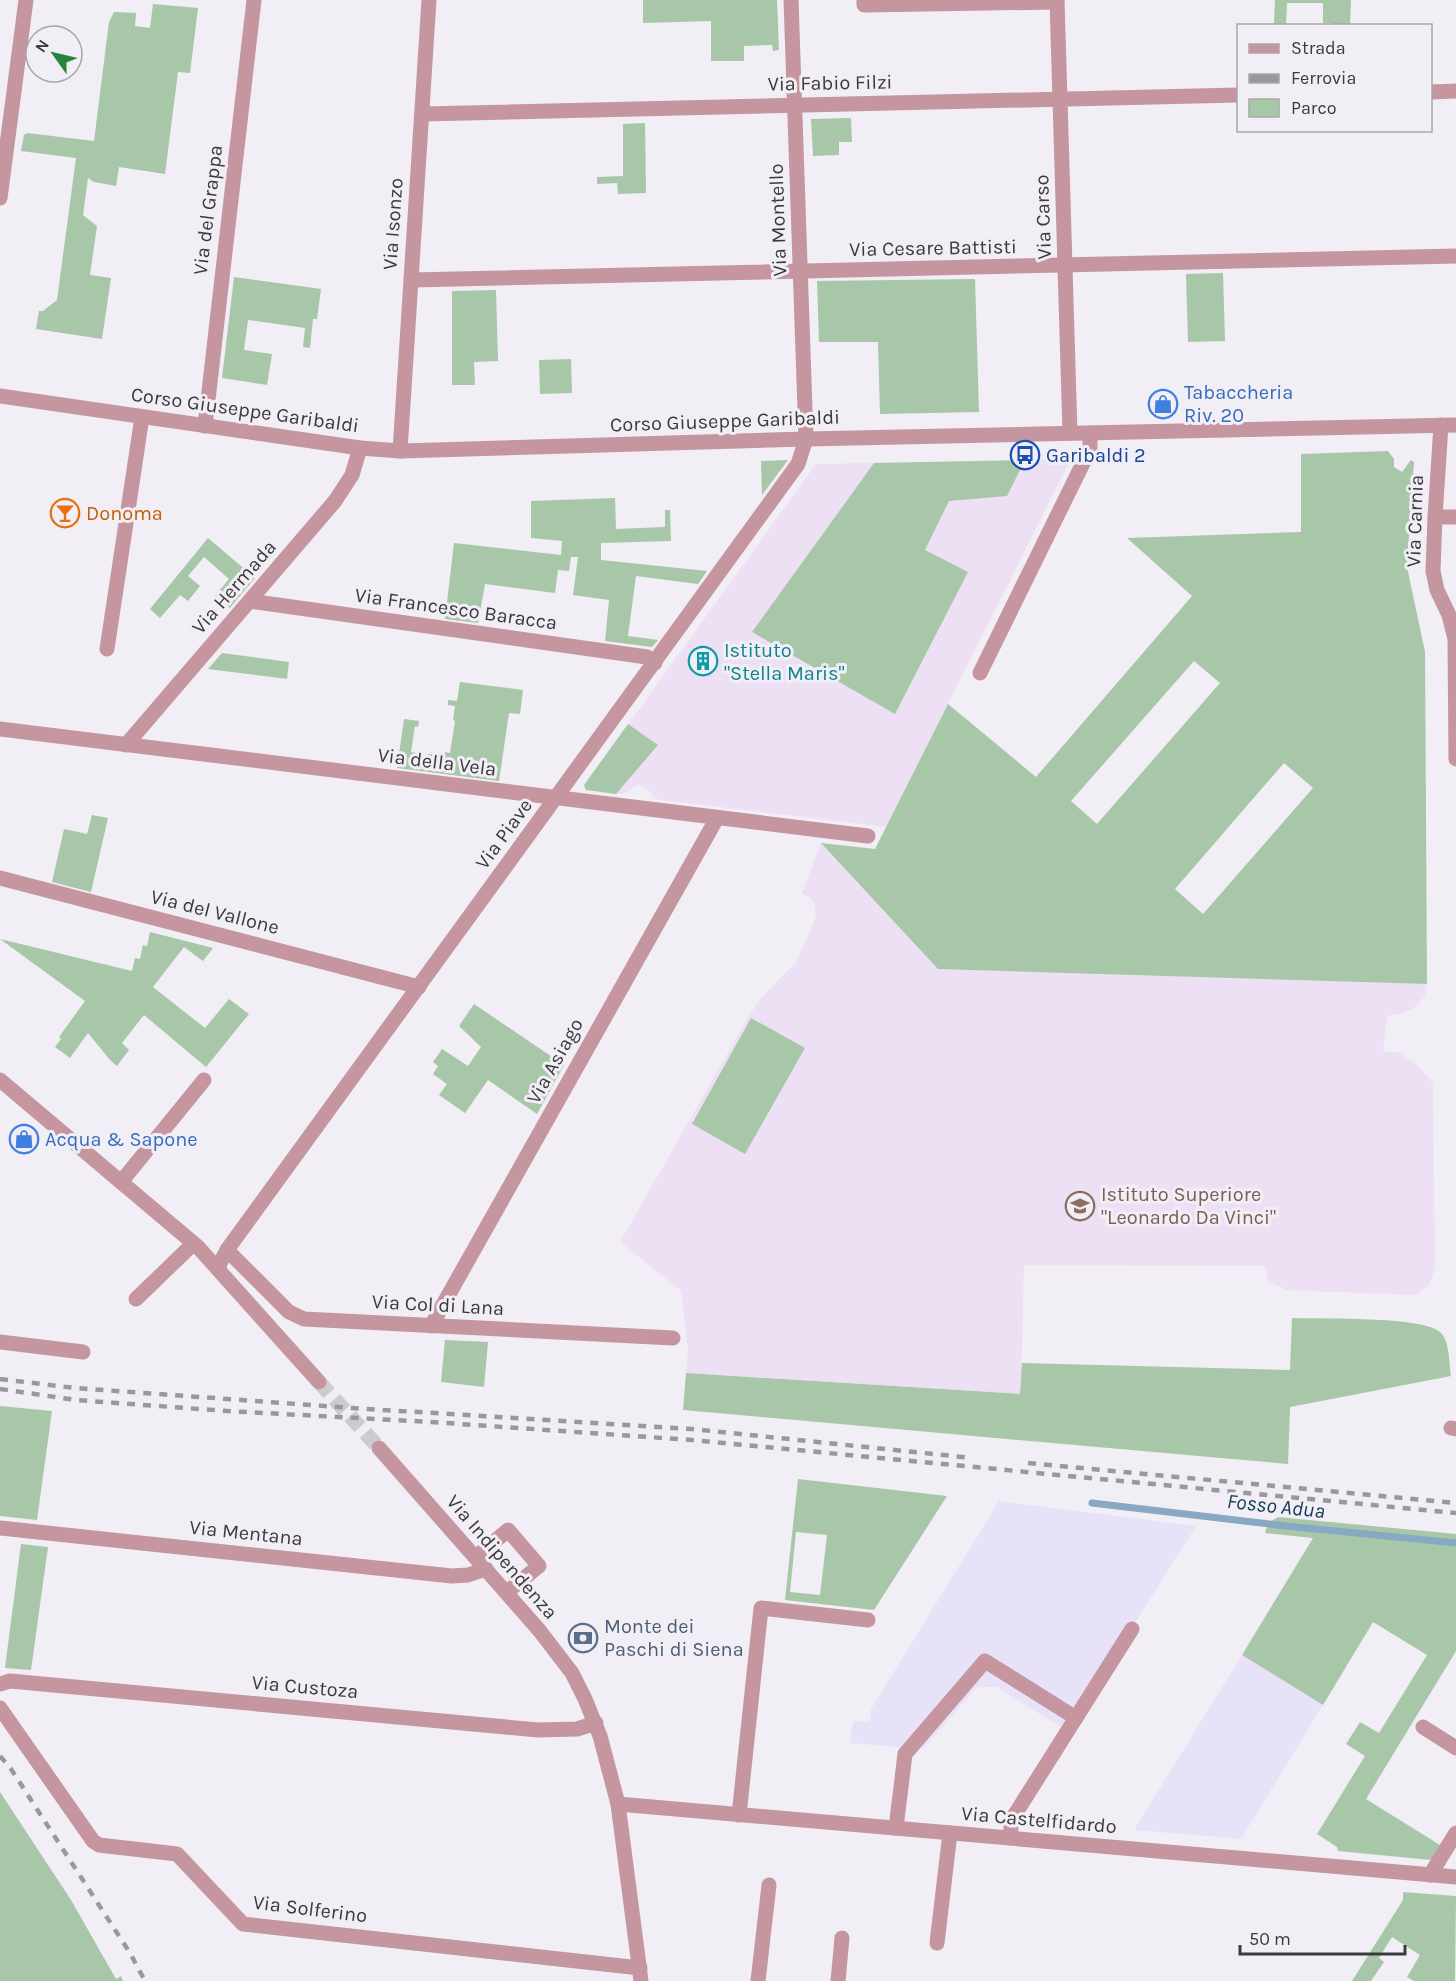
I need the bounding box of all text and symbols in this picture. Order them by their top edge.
north arrow [24,24,84,84]
legend [1237,24,1432,132]
text: N [31,36,53,56]
text: Strada [1291,37,1346,59]
text: Ferrovia [1291,67,1356,89]
street label: Via Fabio Filzi [767,70,893,96]
text: Parco [1291,97,1337,119]
street label: Via del Grappa [189,144,227,276]
street label: Via Montello [765,163,791,277]
street label: Via Carso [1030,174,1056,260]
street label: Via Isonzo [378,177,408,271]
street label: Via Cesare Battisti [849,235,1017,261]
place label: Tabaccheria Riv. 20 [1184,381,1293,427]
street label: Corso Giuseppe Garibaldi [129,383,361,437]
shop icon: Tabaccheria Riv. 20 [1147,388,1179,420]
street label: Corso Giuseppe Garibaldi [610,405,840,437]
bus stop icon: Garibaldi 2 [1009,439,1041,471]
place label: Garibaldi 2 [1046,444,1146,467]
street label: Via Carnia [1402,474,1428,568]
bar icon: Donoma [49,497,81,529]
place label: Donoma [86,502,163,525]
street label: Via Hermada [187,536,281,638]
street label: Via Francesco Baracca [353,583,559,635]
place label: Istituto "Stella Maris" [724,639,845,685]
building icon: Istituto "Stella Maris" [687,645,719,677]
street label: Via della Vela [376,743,498,781]
street label: Via Piave [471,794,537,874]
street label: Via del Vallone [148,885,282,939]
street label: Via Asiago [522,1014,588,1108]
shop icon: Acqua & Sapone [8,1123,40,1155]
place label: Acqua & Sapone [45,1128,197,1151]
place label: Istituto Superiore "Leonardo Da Vinci" [1101,1183,1276,1229]
school or university icon: Istituto Superiore "Leonardo Da Vinci" [1064,1190,1096,1222]
street label: Via Col di Lana [371,1290,505,1320]
water label: Fosso Adua [1226,1489,1326,1523]
street label: Via Indipendenza [442,1490,562,1624]
street label: Via Mentana [188,1516,304,1550]
place label: Monte dei Paschi di Siena [604,1615,744,1661]
bank icon: Monte dei Paschi di Siena [567,1622,599,1654]
street label: Via Custoza [251,1671,359,1703]
street label: Via Castelfidardo [960,1802,1118,1838]
street label: Via Solferino [252,1891,368,1927]
scale bar [1240,1918,1405,1956]
text: 50 m [1249,1928,1291,1950]

